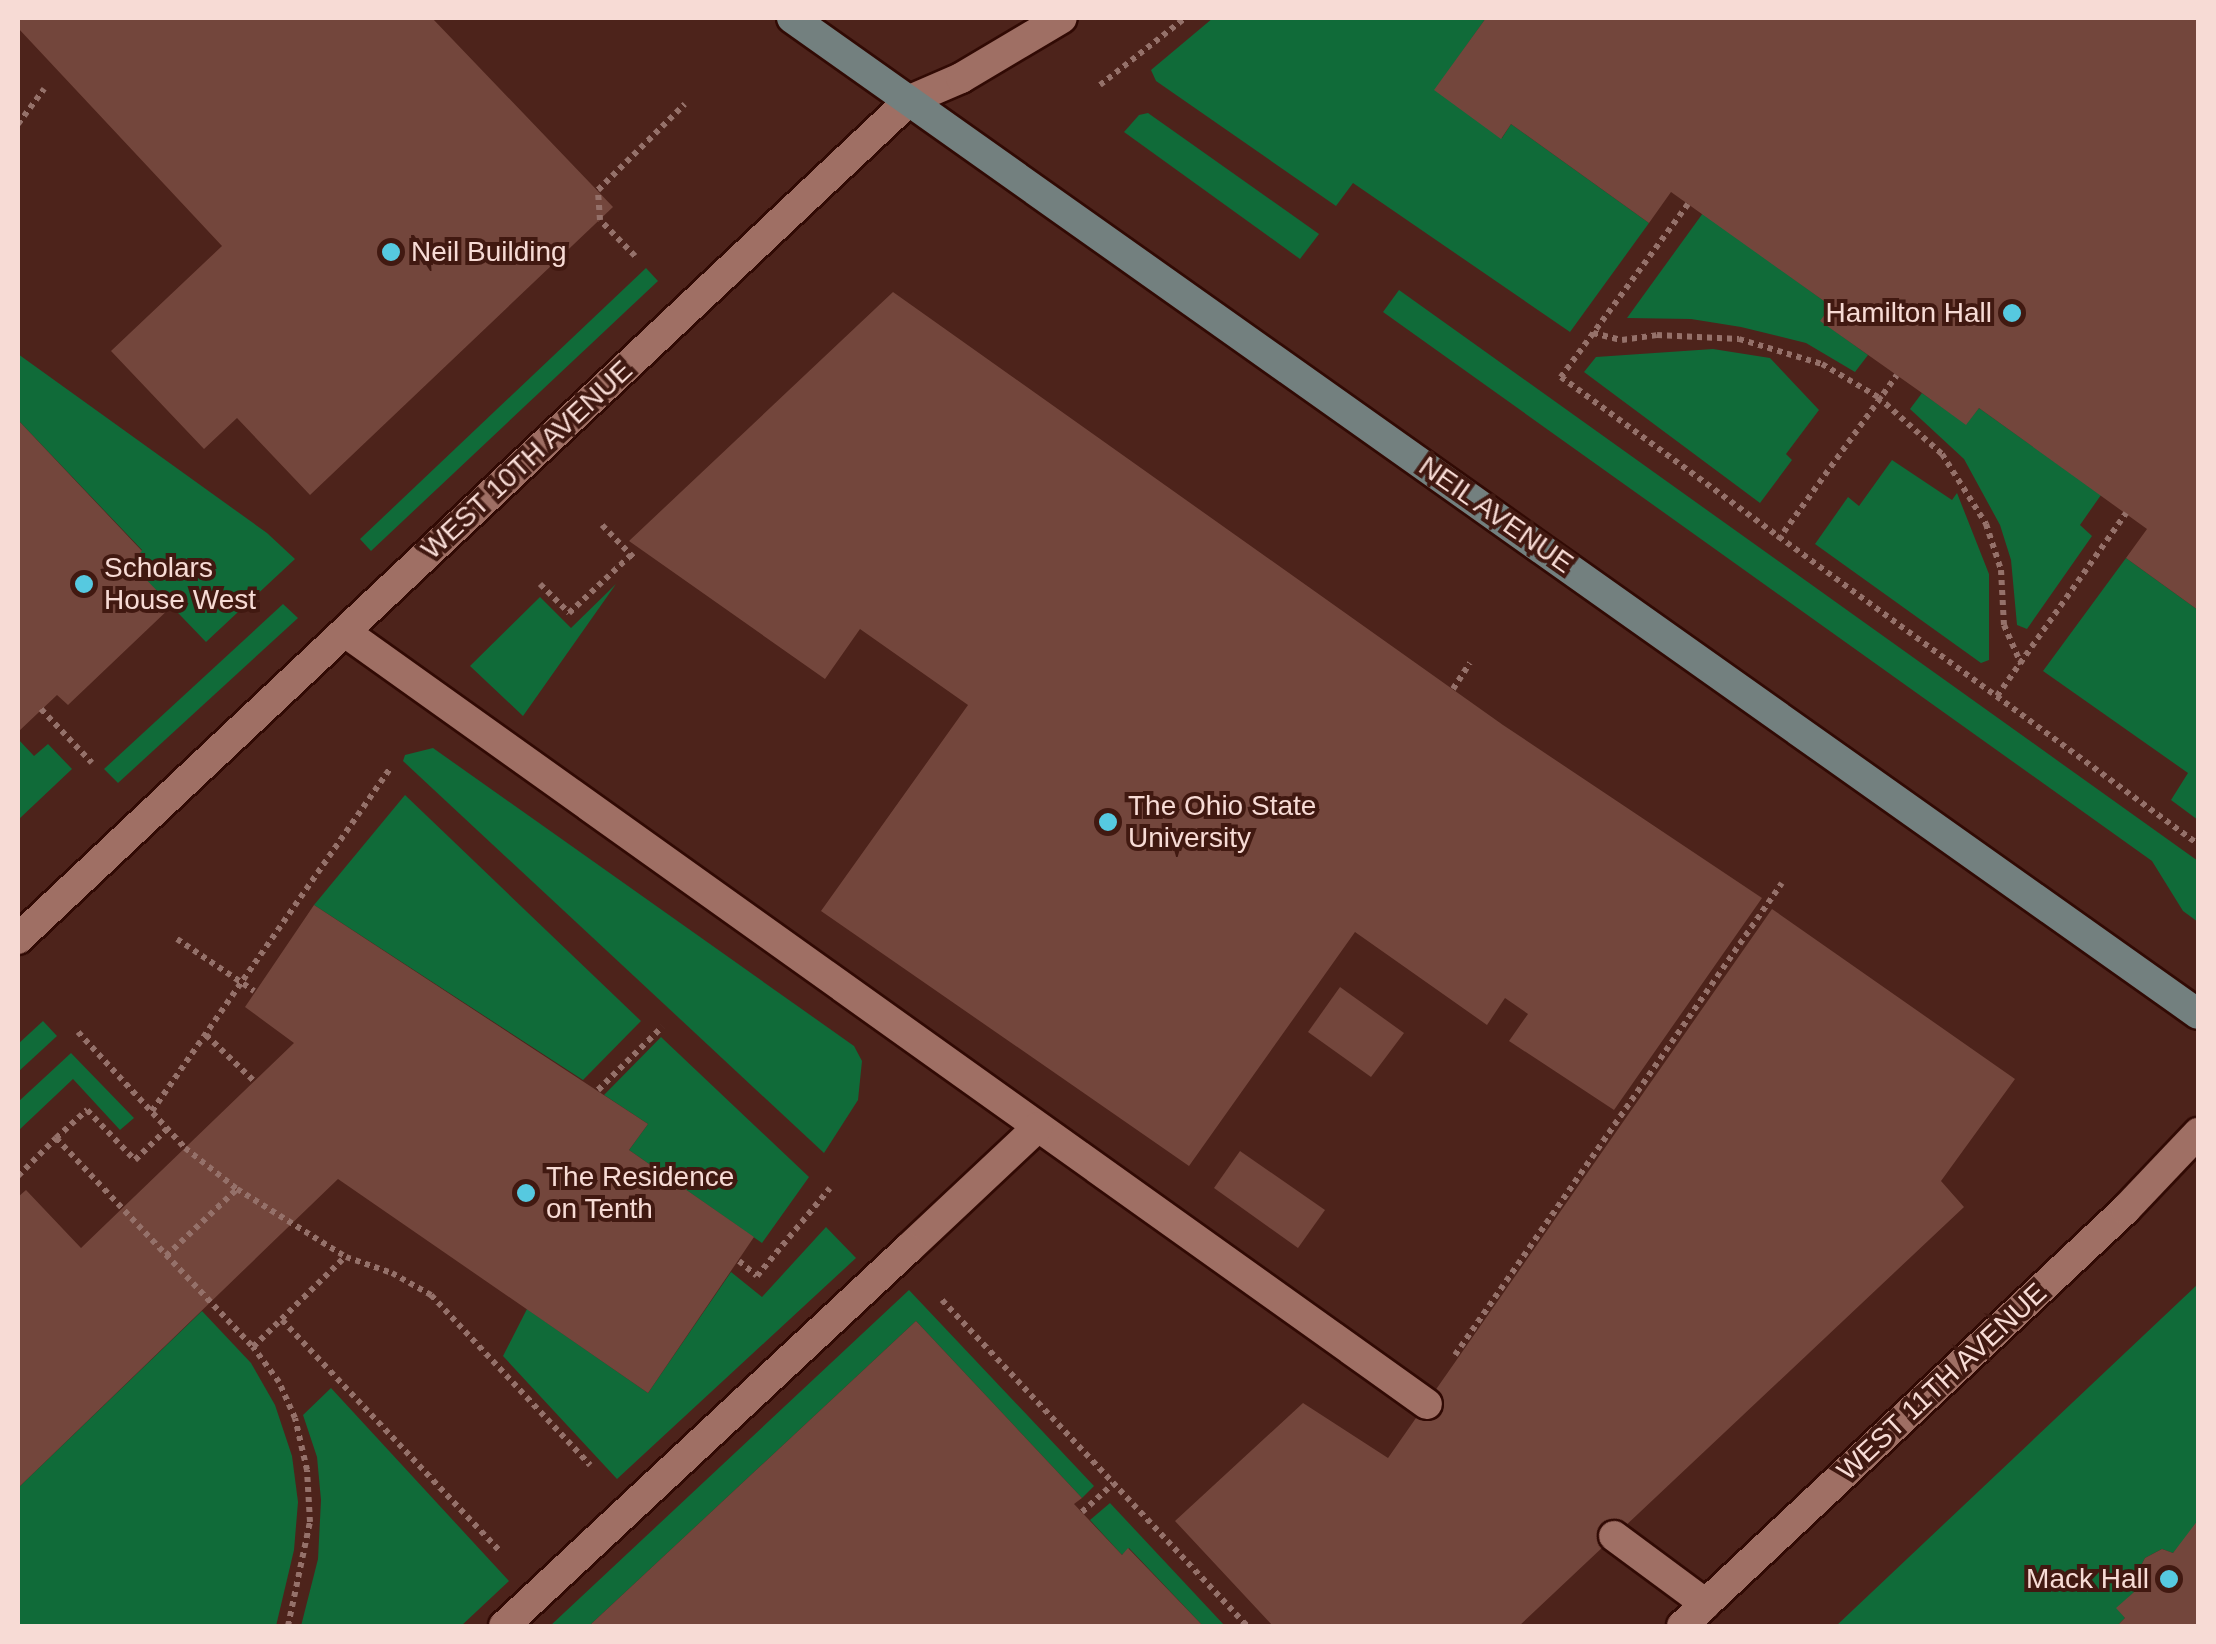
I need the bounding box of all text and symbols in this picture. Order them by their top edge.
place label: Neil Building [411,235,567,269]
marker: Neil Building [380,241,402,263]
place label: Hamilton Hall [1826,296,1992,330]
marker: Hamilton Hall [2001,302,2023,324]
street label: WEST 10TH AVENUE [414,353,640,567]
street label: NEIL AVENUE [1411,449,1581,581]
place label: Scholars House West [104,551,256,617]
marker: Scholars House West [73,573,95,595]
place label: The Ohio State University [1128,789,1316,855]
marker: The Ohio State University [1097,811,1119,833]
place label: The Residence on Tenth [546,1160,734,1226]
marker: The Residence on Tenth [515,1182,537,1204]
street label: WEST 11TH AVENUE [1830,1276,2054,1488]
place label: Mack Hall [2026,1562,2149,1596]
marker: Mack Hall [2158,1568,2180,1590]

